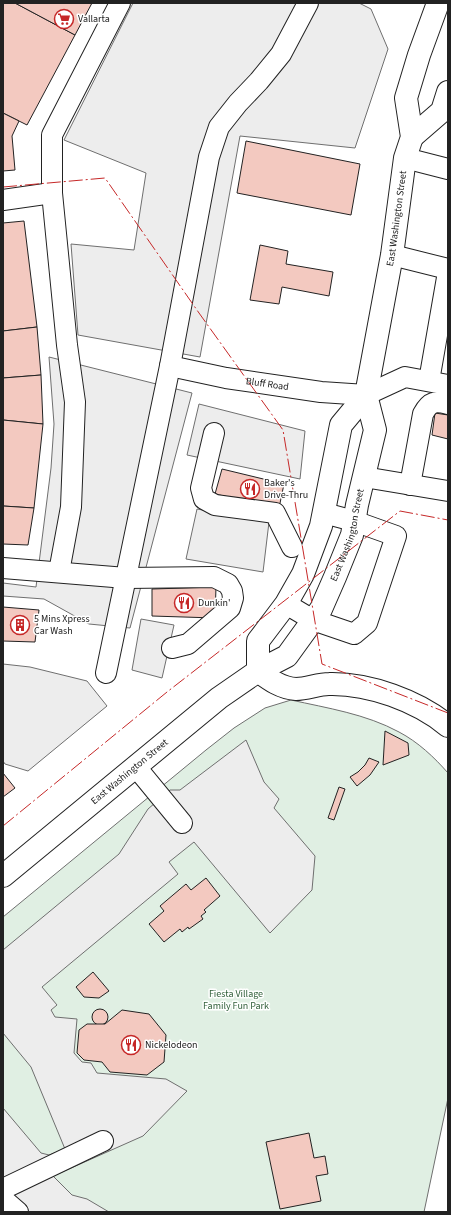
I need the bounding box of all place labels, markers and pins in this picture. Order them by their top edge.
supermarket icon: Vallarta [53,8,75,30]
place label: Vallarta [78,12,110,26]
place label: Baker's Drive-Thru [264,476,308,502]
restaurant icon: Baker's Drive-Thru [239,478,261,500]
restaurant icon: Dunkin' [173,592,195,614]
place label: Dunkin' [198,596,230,610]
place label: 5 Mins Xpress Car Wash [34,612,90,638]
building icon: 5 Mins Xpress Car Wash [9,614,31,636]
restaurant icon: Nickelodeon [120,1034,142,1056]
place label: Nickelodeon [145,1038,198,1052]

